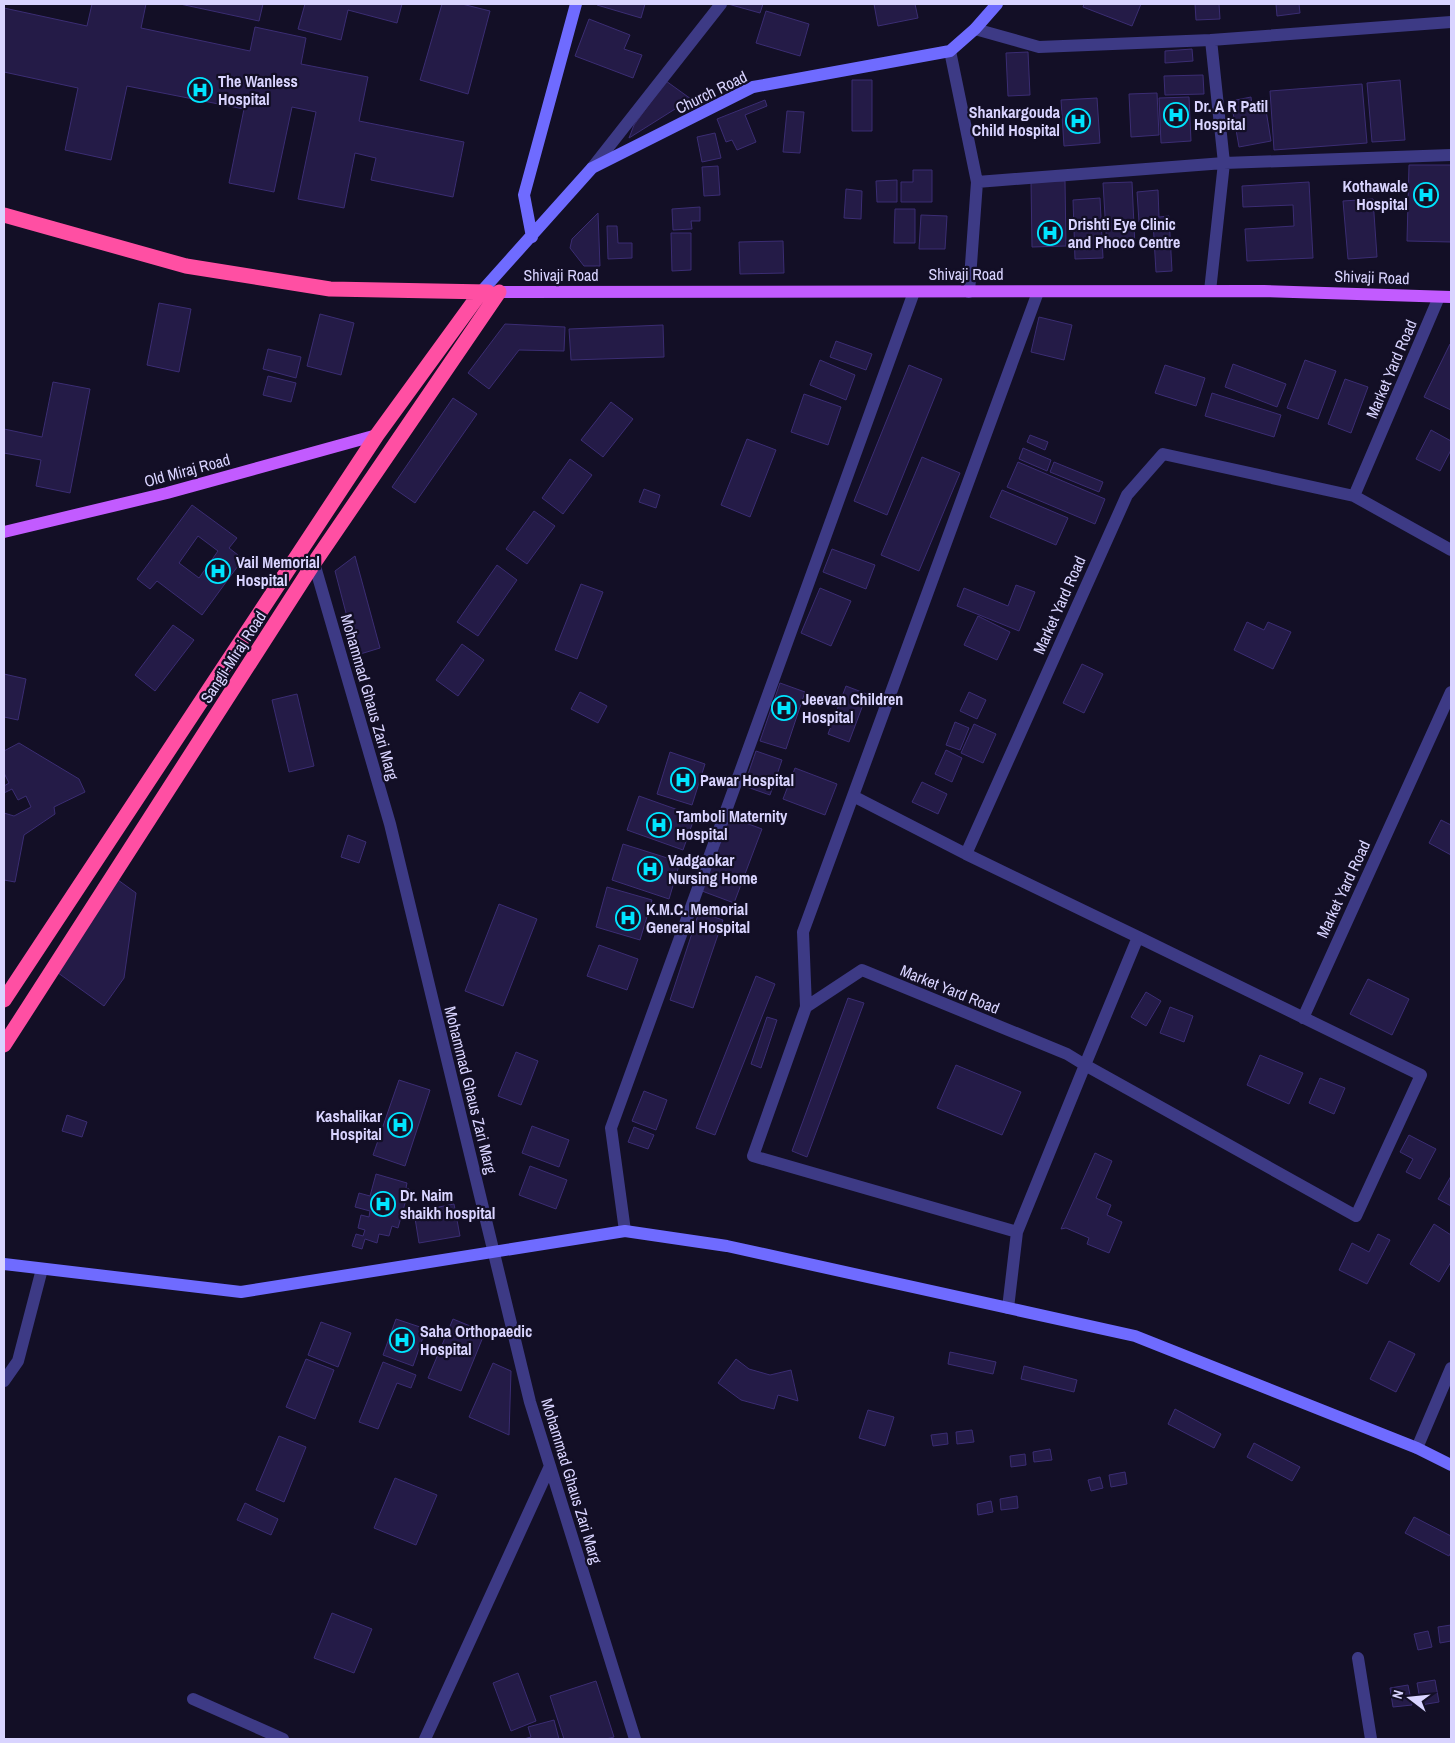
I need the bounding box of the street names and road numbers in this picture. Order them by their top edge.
street label: Church Road [671,65,751,119]
street label: Shivaji Road [928,263,1004,285]
street label: Shivaji Road [523,264,599,286]
street label: Shivaji Road [1334,265,1410,289]
street label: Market Yard Road [1360,316,1422,422]
street label: Old Miraj Road [142,448,232,492]
street label: Market Yard Road [1028,552,1090,658]
street label: Sangli-Miraj Road [195,607,271,707]
street label: Mohammad Ghaus Zari Marg [336,611,404,783]
street label: Market Yard Road [1311,837,1375,941]
street label: Market Yard Road [897,959,1003,1019]
street label: Mohammad Ghaus Zari Marg [440,1004,503,1177]
street label: Mohammad Ghaus Zari Marg [536,1395,608,1567]

